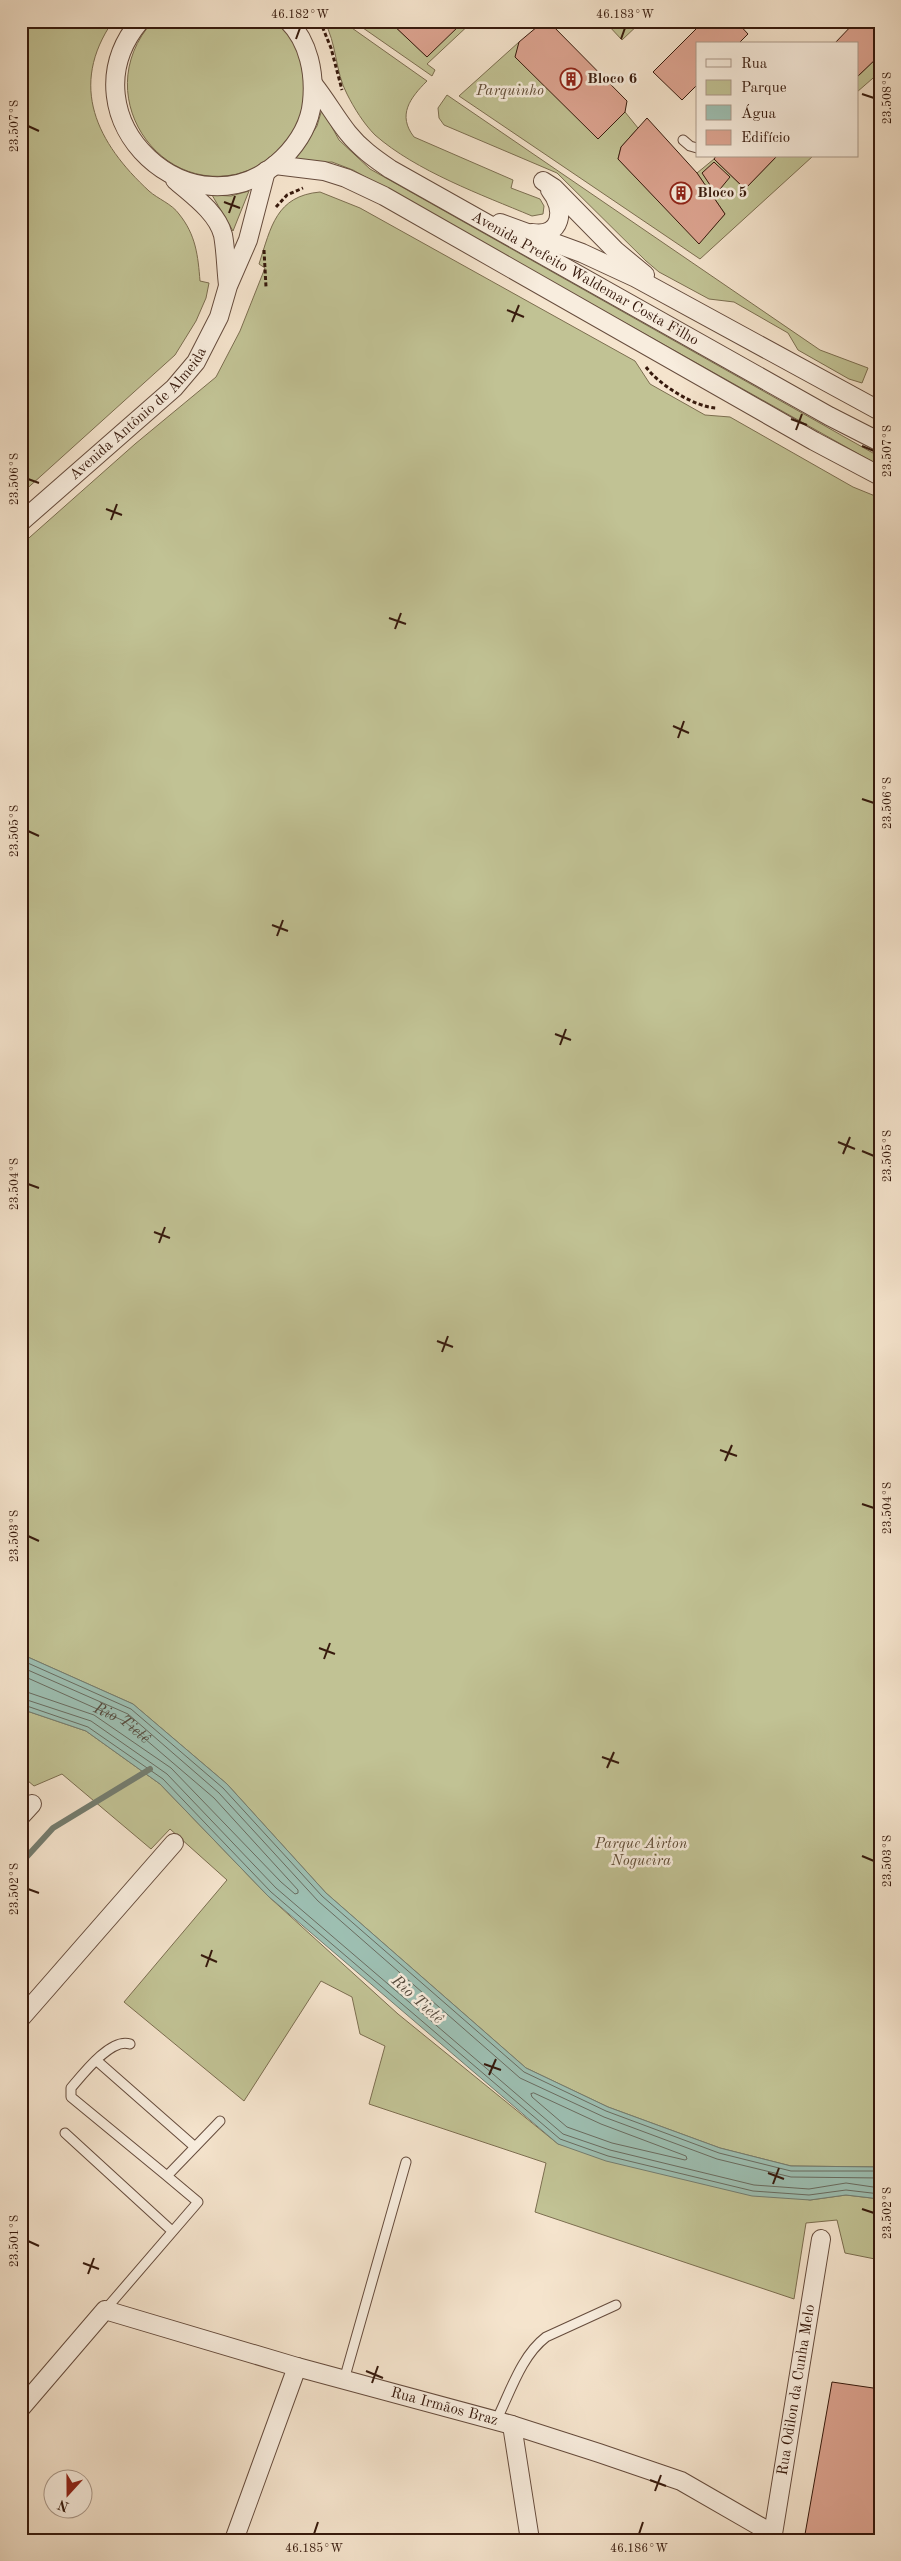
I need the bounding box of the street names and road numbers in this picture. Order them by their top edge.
street label: Avenida Prefeito Waldemar Costa Filho [469,209,701,348]
street label: Avenida Antônio de Almeida [67,345,210,483]
street label: Rua Odilon da Cunha Melo [775,2303,818,2477]
street label: Rua Irmãos Braz [389,2385,500,2428]

